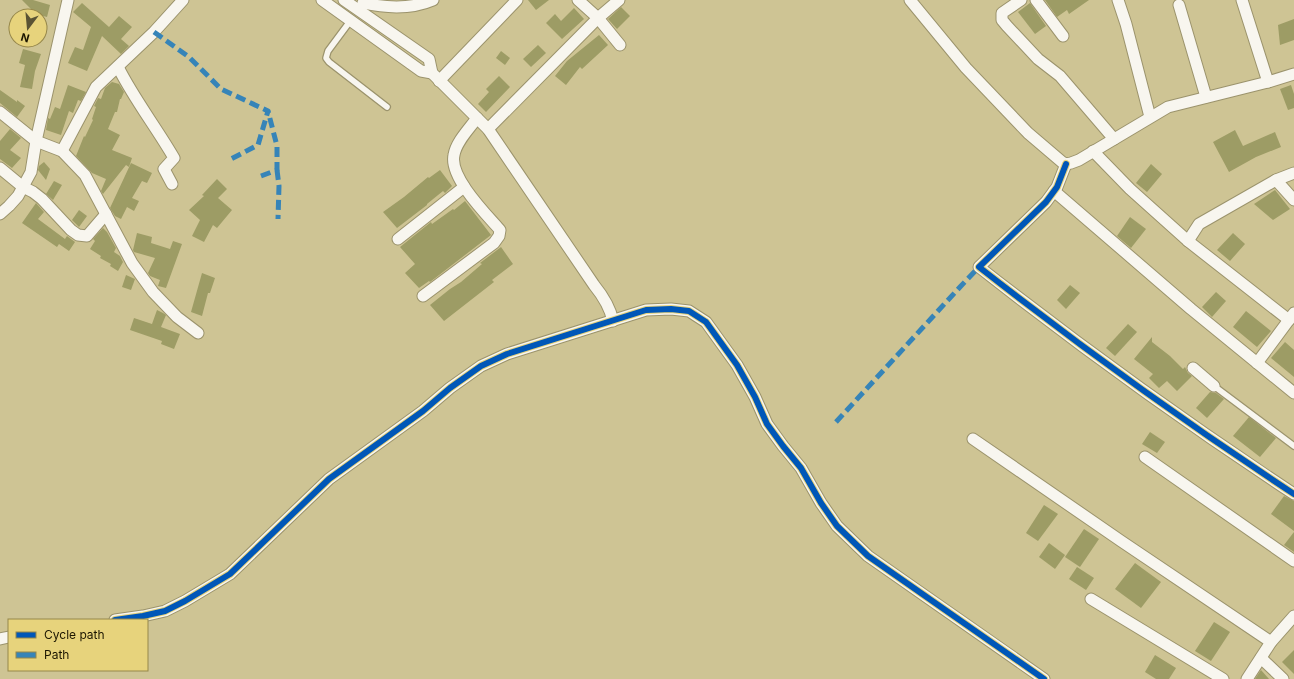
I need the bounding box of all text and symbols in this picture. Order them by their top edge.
north arrow [8,8,48,48]
text: N [19,30,31,45]
legend [8,619,148,671]
text: Cycle path [44,627,105,642]
text: Path [44,647,69,662]

